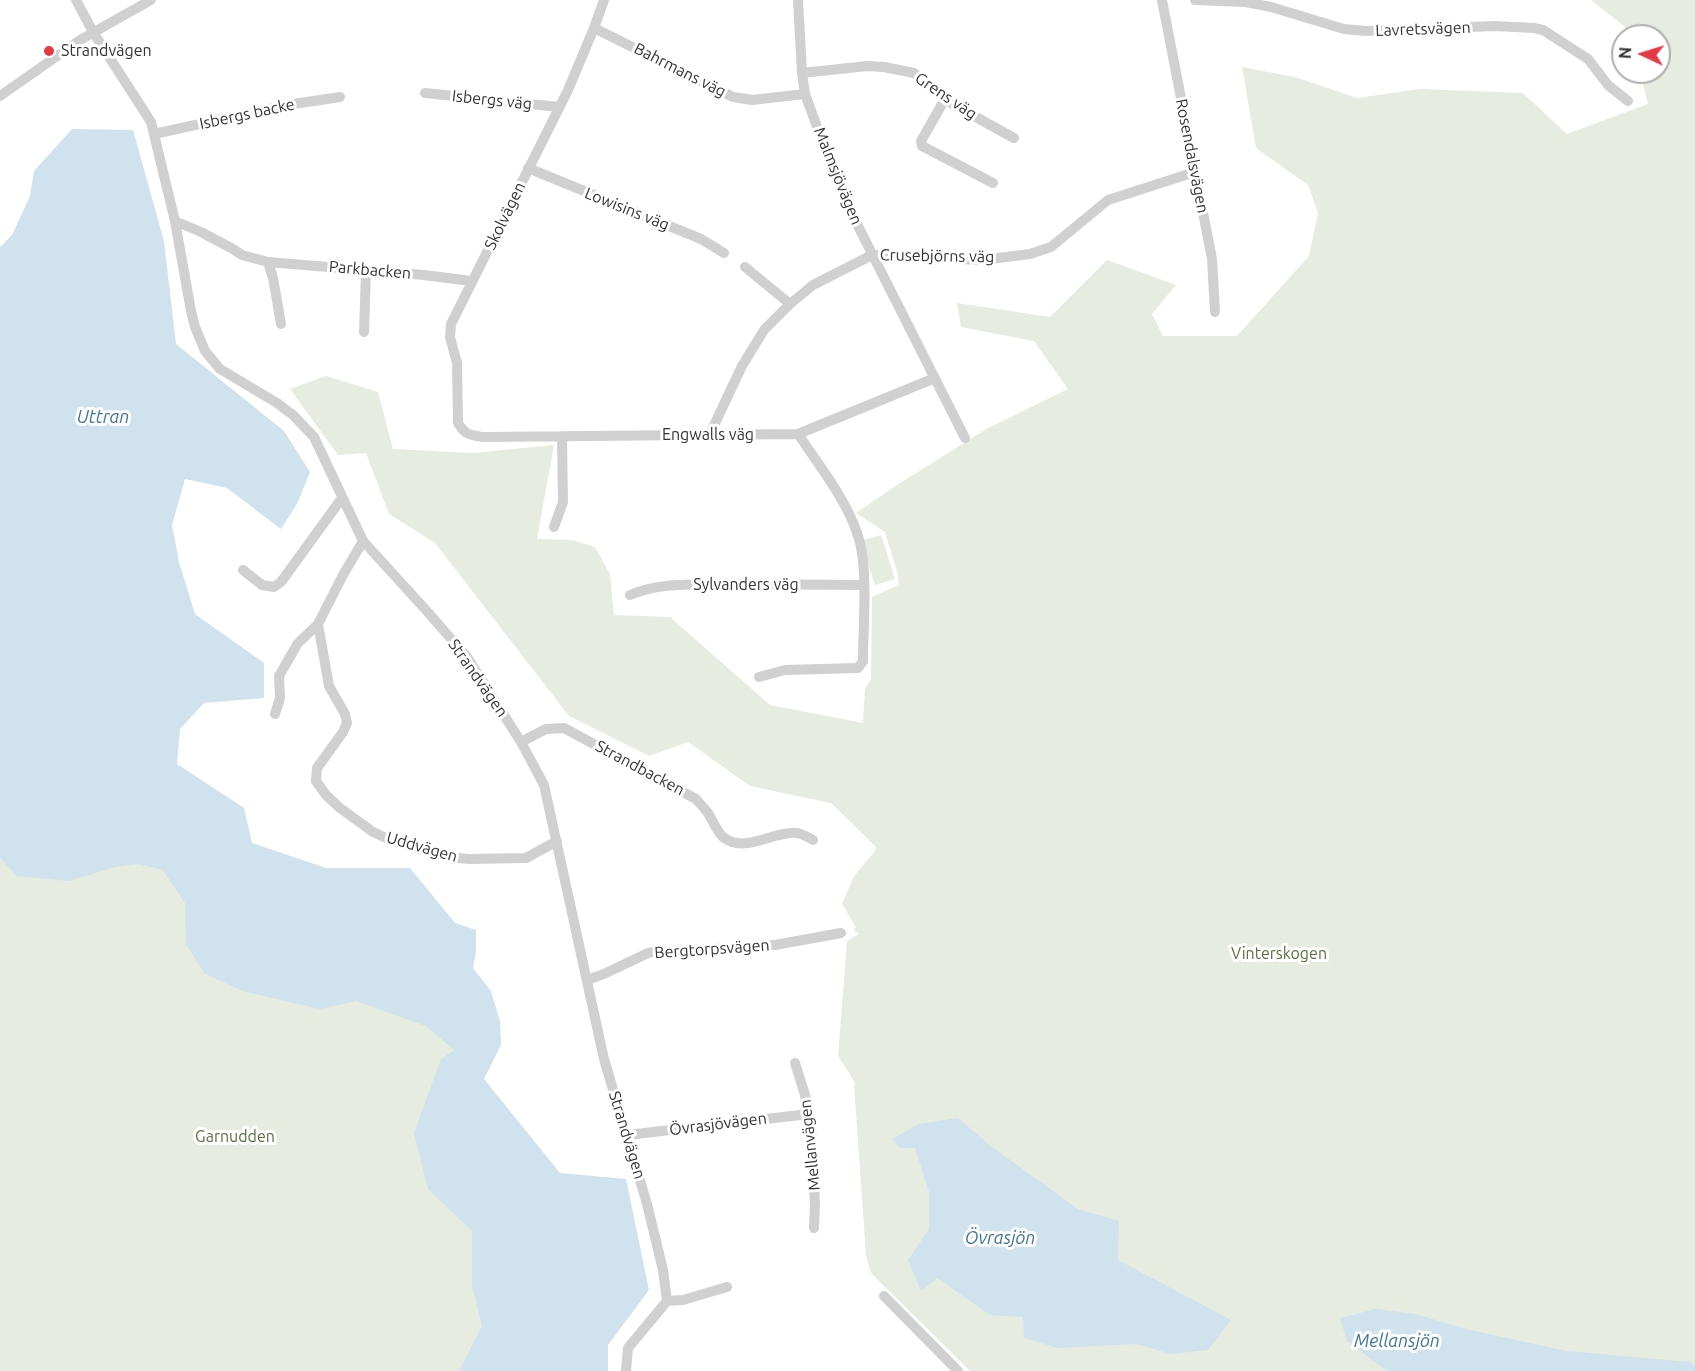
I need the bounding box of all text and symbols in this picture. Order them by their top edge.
street label: Lavretsvägen [1375,18,1471,40]
north arrow [1611,24,1671,84]
street label: Bahrmans väg [631,39,729,101]
place label: Strandvägen [61,41,152,61]
marker: Strandvägen [42,44,56,58]
text: N [1616,46,1634,59]
street label: Grens väg [911,68,981,124]
street label: Isbergs väg [451,86,533,114]
street label: Isbergs backe [198,95,296,133]
street label: Rosendalsvägen [1171,97,1213,215]
street label: Malmsjövägen [810,124,866,228]
street label: Skolvägen [480,179,530,253]
street label: Lowisins väg [582,183,672,235]
street label: Crusebjörns väg [880,245,994,267]
street label: Parkbacken [328,257,412,283]
water label: Uttran [77,406,129,428]
street label: Engwalls väg [662,425,754,445]
street label: Sylvanders väg [693,575,799,595]
street label: Strandvägen [444,635,512,721]
street label: Strandbacken [592,736,688,800]
street label: Uddvägen [384,828,460,866]
street label: Bergtorpsvägen [654,935,770,963]
park label: Vinterskogen [1231,944,1327,964]
street label: Strandvägen [605,1089,649,1181]
street label: Mellanvägen [796,1098,824,1192]
street label: Övrasjövägen [668,1109,768,1139]
park label: Garnudden [195,1127,275,1147]
water label: Övrasjön [965,1227,1035,1249]
water label: Mellansjön [1354,1330,1440,1352]

